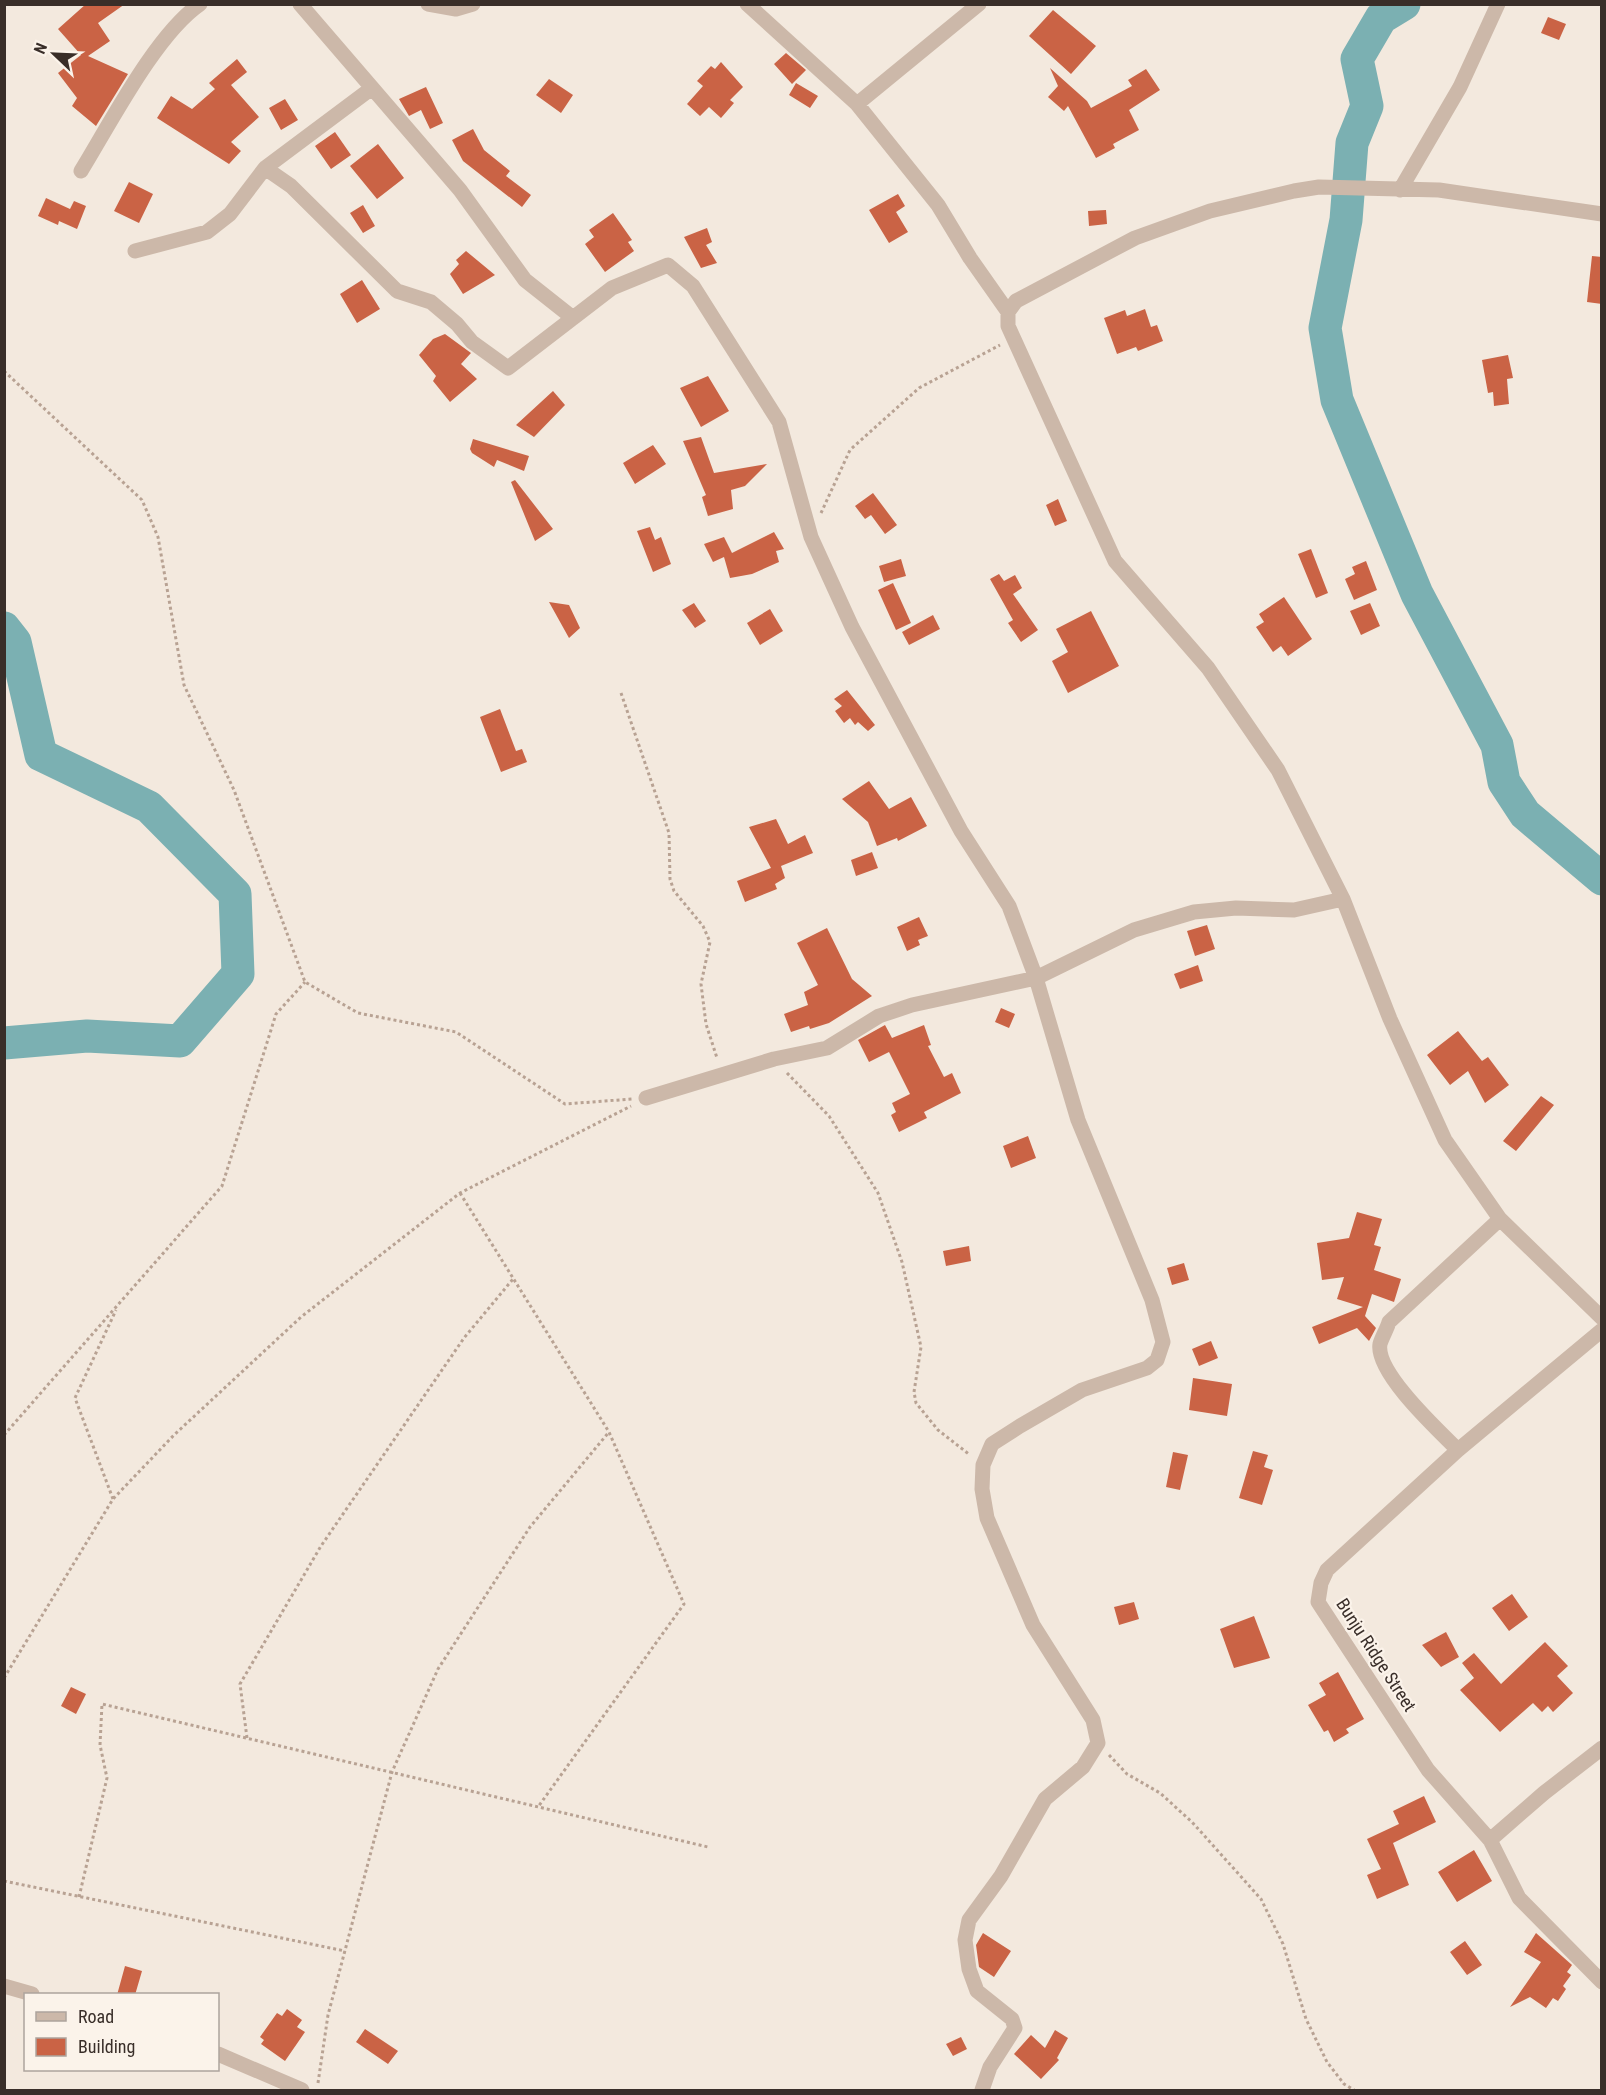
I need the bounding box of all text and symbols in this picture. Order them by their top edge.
north arrow [24,24,84,84]
text: N [30,40,51,57]
street label: Bunju Ridge Street [1332,1594,1421,1715]
legend [24,1993,219,2071]
text: Road [78,2006,114,2027]
text: Building [78,2036,135,2057]

